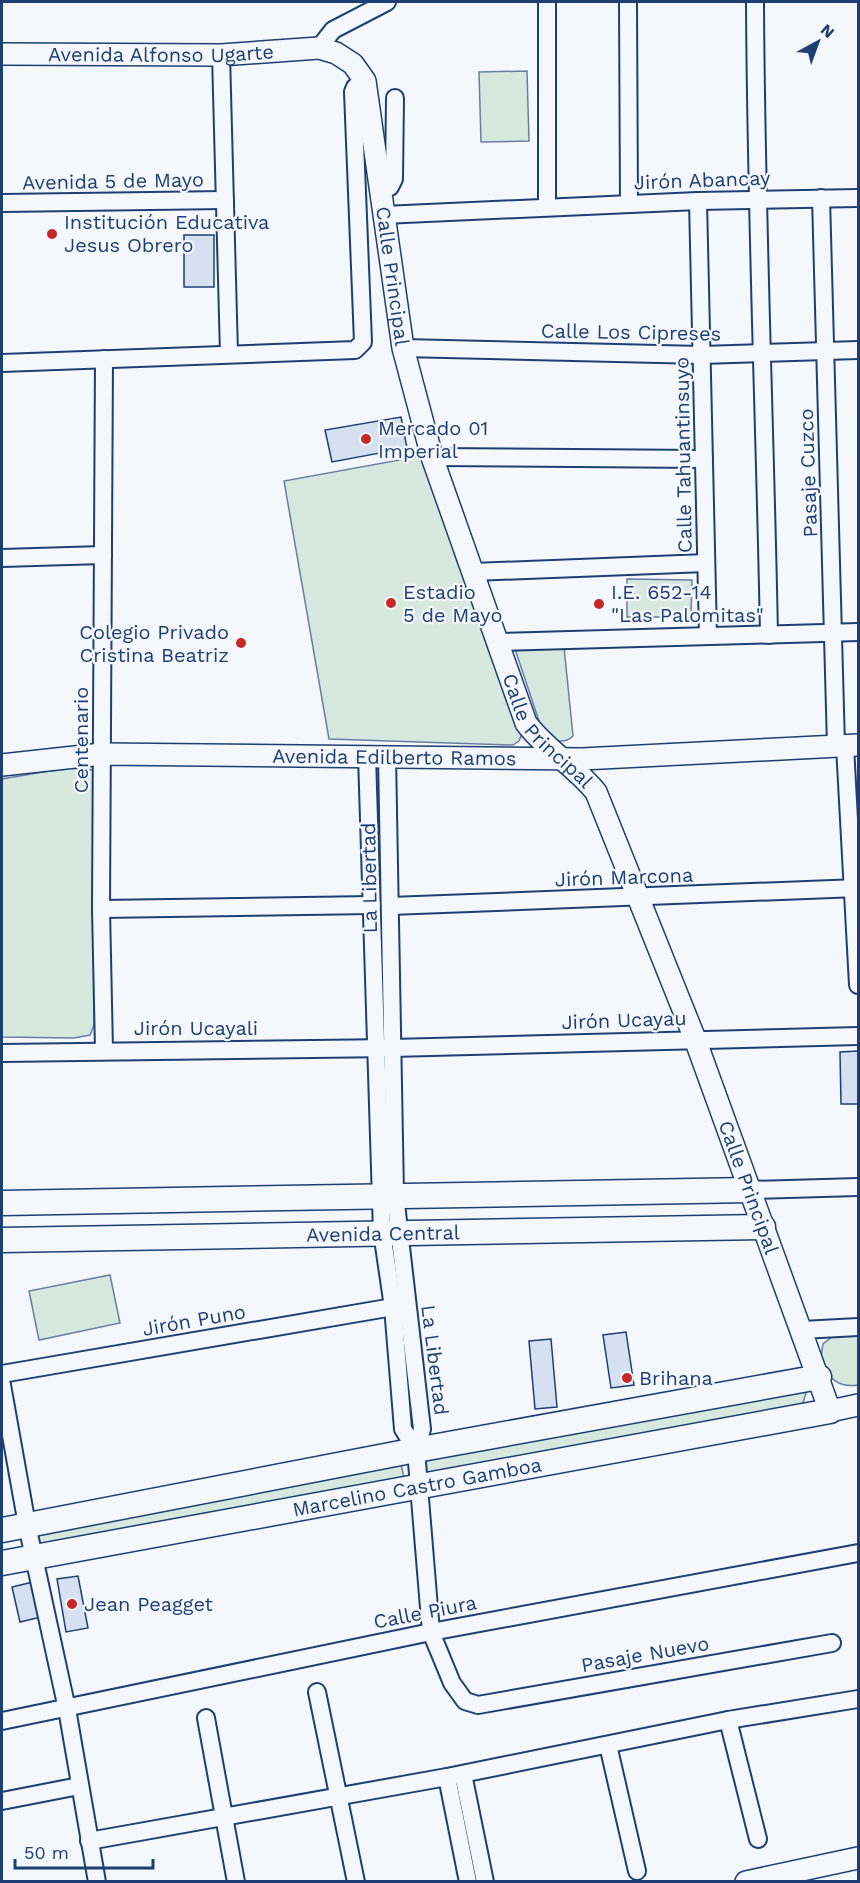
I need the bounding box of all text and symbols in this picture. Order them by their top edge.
north arrow [788,12,848,72]
text: N [817,20,838,42]
street label: Avenida Alfonso Ugarte [48,39,275,67]
street label: Jirón Abancay [633,166,771,194]
street label: Avenida 5 de Mayo [22,167,204,195]
street label: Calle Principal [371,205,415,347]
place label: Institución Educativa Jesus Obrero [64,210,269,257]
marker: Institución Educativa Jesus Obrero [45,227,59,241]
street label: Calle Los Cipreses [541,318,721,346]
street label: Calle Tahuantinsuyo [669,357,697,553]
street label: Pasaje Cuzco [794,408,822,538]
place label: Mercado 01 Imperial [378,416,488,463]
marker: Mercado 01 Imperial [359,432,373,446]
place label: Estadio 5 de Mayo [403,580,502,627]
place label: I.E. 652-14 "Las Palomitas" [611,580,764,627]
marker: Estadio 5 de Mayo [384,596,398,610]
marker: I.E. 652-14 "Las Palomitas" [592,597,606,611]
place label: Colegio Privado Cristina Beatriz [79,620,229,667]
marker: Colegio Privado Cristina Beatriz [234,636,248,650]
street label: Calle Principal [497,670,598,793]
street label: Centenario [69,687,93,793]
street label: Avenida Edilberto Ramos [272,744,516,770]
street label: La Libertad [356,822,382,934]
street label: Jirón Marcona [554,863,694,891]
street label: Jirón Ucayau [561,1006,687,1034]
street label: Jirón Ucayali [134,1016,258,1040]
street label: Calle Principal [714,1117,784,1257]
street label: Avenida Central [306,1220,460,1247]
street label: Jirón Puno [140,1299,248,1341]
street label: La Libertad [416,1304,454,1416]
place label: Brihana [639,1366,713,1390]
marker: Brihana [620,1371,634,1385]
street label: Marcelino Castro Gamboa [290,1452,544,1521]
street label: Calle Piura [371,1590,479,1634]
place label: Jean Peagget [84,1592,214,1616]
marker: Jean Peagget [65,1597,79,1611]
street label: Pasaje Nuevo [579,1631,711,1677]
scale bar [15,1832,153,1870]
text: 50 m [24,1842,69,1863]

